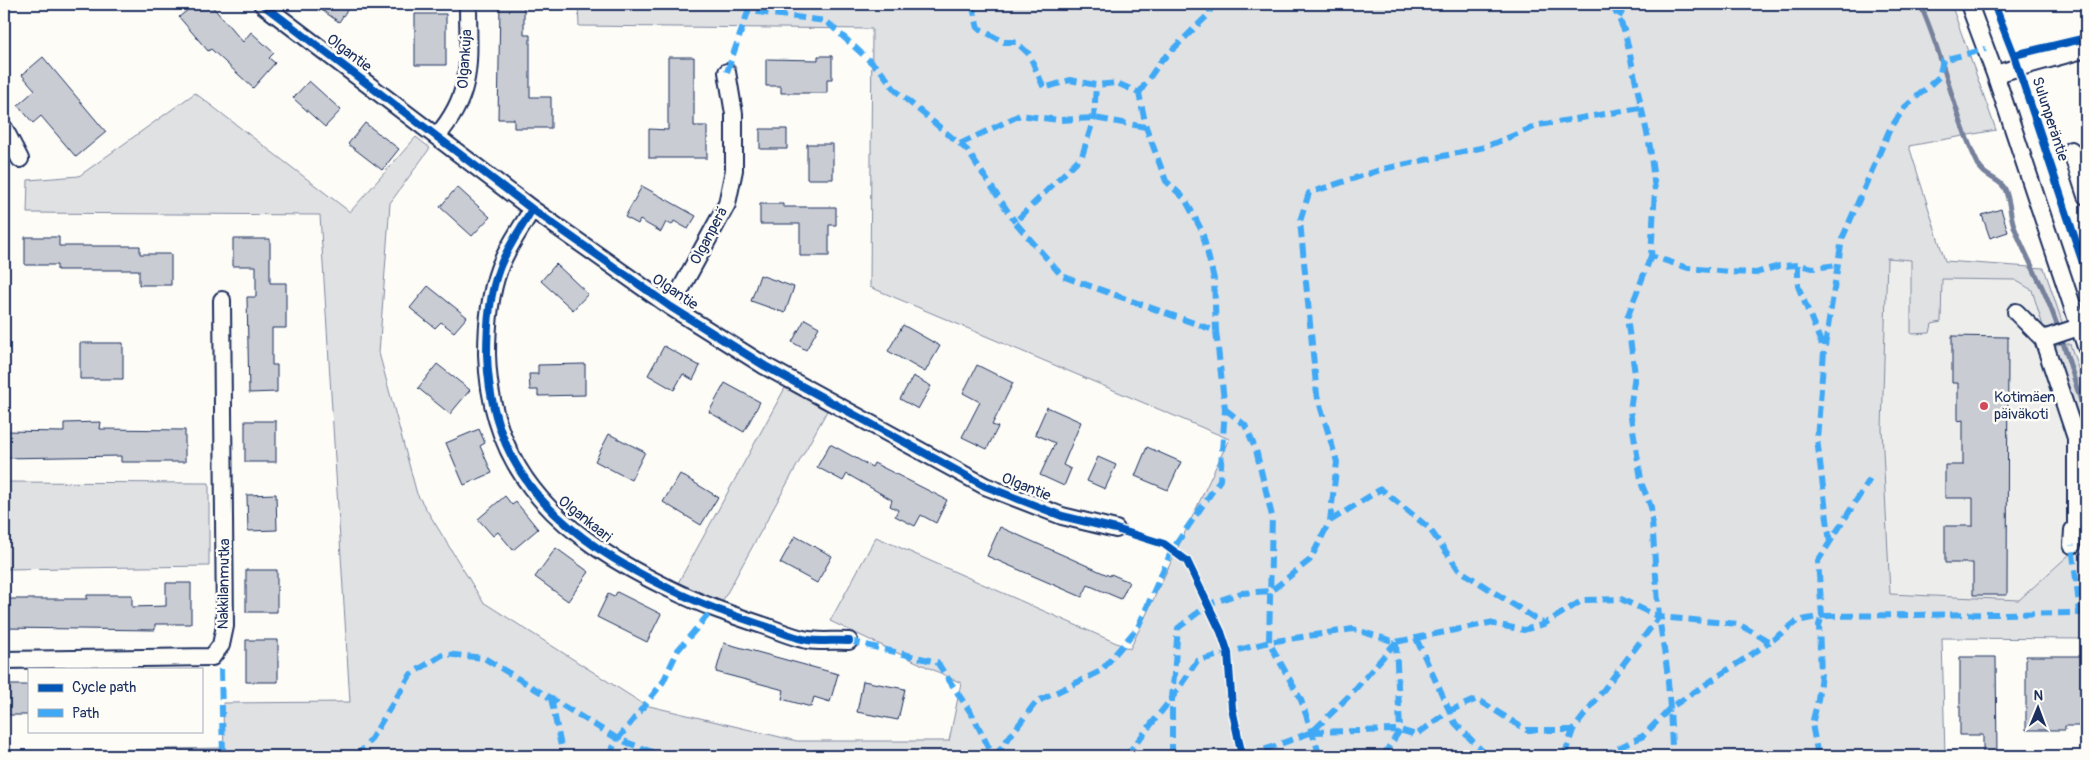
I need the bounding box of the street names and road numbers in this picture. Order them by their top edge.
street label: Olgankuja [453,28,477,90]
street label: Olgantie [323,30,376,76]
street label: Sulunperäntie [2027,75,2073,164]
street label: Olganperä [686,204,732,268]
street label: Olgantie [648,270,702,315]
street label: Olgantie [999,469,1054,506]
street label: Olgankaari [554,492,616,547]
street label: Nakkilanmutka [214,538,234,630]

